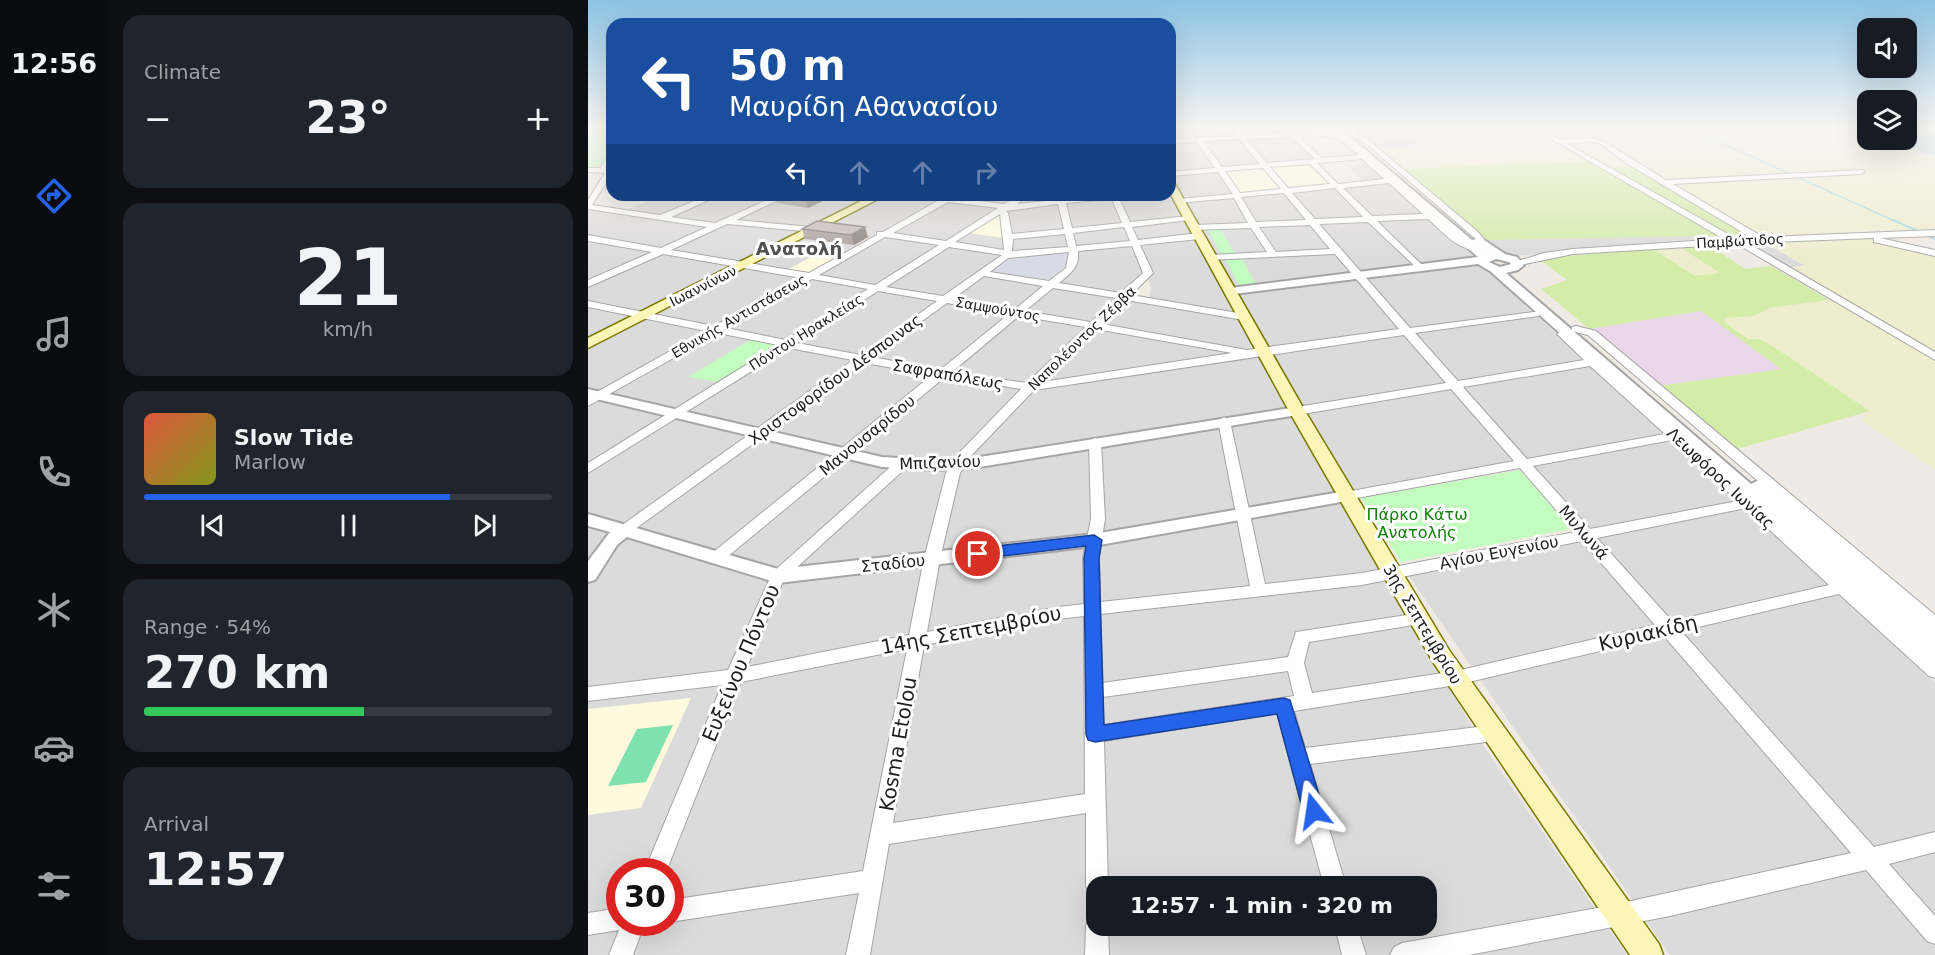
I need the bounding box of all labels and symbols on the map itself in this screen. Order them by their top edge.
street label: Παμβώτιδος [1696,231,1784,251]
district label: Ανατολή [756,238,842,259]
street label: Ιωαννίνων [667,262,739,310]
street label: Εθνικής Αντιστάσεως [669,271,809,361]
street label: Ναπολέοντος Ζέρβα [1025,283,1139,393]
street label: Πόντου Ηρακλείας [746,290,866,374]
street label: Σαμψούντος [954,294,1042,324]
street label: Χριστοφορίδου Δέσποινας [745,310,926,449]
street label: Σαφραπόλεως [891,355,1005,394]
street label: Μανουσαρίδου [816,391,919,480]
street label: Λεωφόρος Ιωνίας [1663,424,1778,533]
street label: Μπιζανίου [899,452,981,473]
street label: Μυλωνά [1555,501,1612,563]
park label: Πάρκο Κάτω Ανατολής [1366,505,1468,542]
pin [952,528,1003,579]
street label: Αγίου Ευγενίου [1438,532,1560,573]
street label: Σταδίου [860,551,926,576]
street label: 3ης Σεπτεμβρίου [1379,561,1466,688]
street label: Ευξείνου Πόντου [697,581,785,745]
street label: 14ης Σεπτεμβρίου [879,601,1063,659]
street label: Κυριακίδη [1596,610,1700,656]
street label: Kosma Etolou [874,675,922,813]
position arrow [1282,779,1346,843]
speed limit sign: 30 [606,858,684,936]

